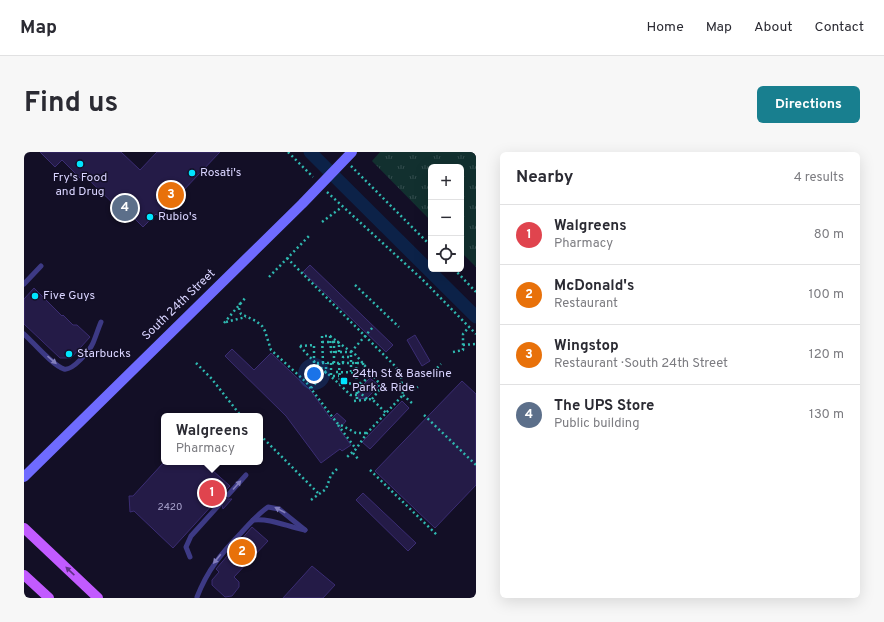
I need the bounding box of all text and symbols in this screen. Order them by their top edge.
text: Map [20,16,57,40]
text: Home [647,19,684,36]
text: Map [706,19,732,36]
text: About [754,19,793,36]
text: Contact [815,19,864,36]
text: Find us [24,86,118,122]
button: Directions [757,86,860,123]
marker: Fry's Food and Drug [75,159,85,169]
map controls [428,164,464,272]
button: + [428,164,464,200]
place label: Rosati's [200,165,241,181]
text: Nearby [516,167,573,189]
marker: Rosati's [187,168,197,178]
place label: Fry's Food and Drug [53,170,107,200]
text: 4 results [794,170,844,186]
pin: 3 [158,180,184,210]
pin: 4 [112,193,138,223]
button: − [428,200,464,236]
place label: Rubio's [158,209,197,225]
marker: Rubio's [145,212,155,222]
text: Walgreens [554,217,627,236]
text: 1 [526,227,532,243]
text: 80 m [814,227,844,243]
button: locate [428,236,464,272]
text: Pharmacy [554,236,613,252]
street label: South 24th Street [139,266,219,344]
text: McDonald's [554,277,634,296]
text: 2 [525,287,533,303]
text: 100 m [808,287,844,303]
place label: Five Guys [43,288,95,304]
marker: Five Guys [30,291,40,301]
text: Restaurant [554,296,618,312]
text: Wingstop [554,337,619,356]
place label: Starbucks [77,346,131,362]
text: 3 [525,347,533,363]
text: 120 m [809,347,844,363]
marker: Starbucks [64,349,74,359]
one-way arrow [47,356,57,365]
text: Restaurant · South 24th Street [554,356,728,372]
your location [304,364,324,384]
place label: 24th St & Baseline Park & Ride [352,366,452,396]
marker: 24th St & Baseline Park & Ride [339,376,349,386]
text: The UPS Store [554,397,654,416]
text: 4 [525,407,533,423]
text: 130 m [809,407,844,423]
popup [161,413,263,465]
text: Public building [554,416,640,432]
text: Walgreens [176,422,248,441]
text: Pharmacy [176,441,235,457]
pin: 1 [199,478,225,508]
one-way arrow [232,480,241,490]
house number: 2420 [158,501,182,514]
one-way arrow [274,507,286,513]
pin: 2 [229,537,255,567]
one-way arrow [212,554,221,564]
one-way arrow [65,567,75,576]

